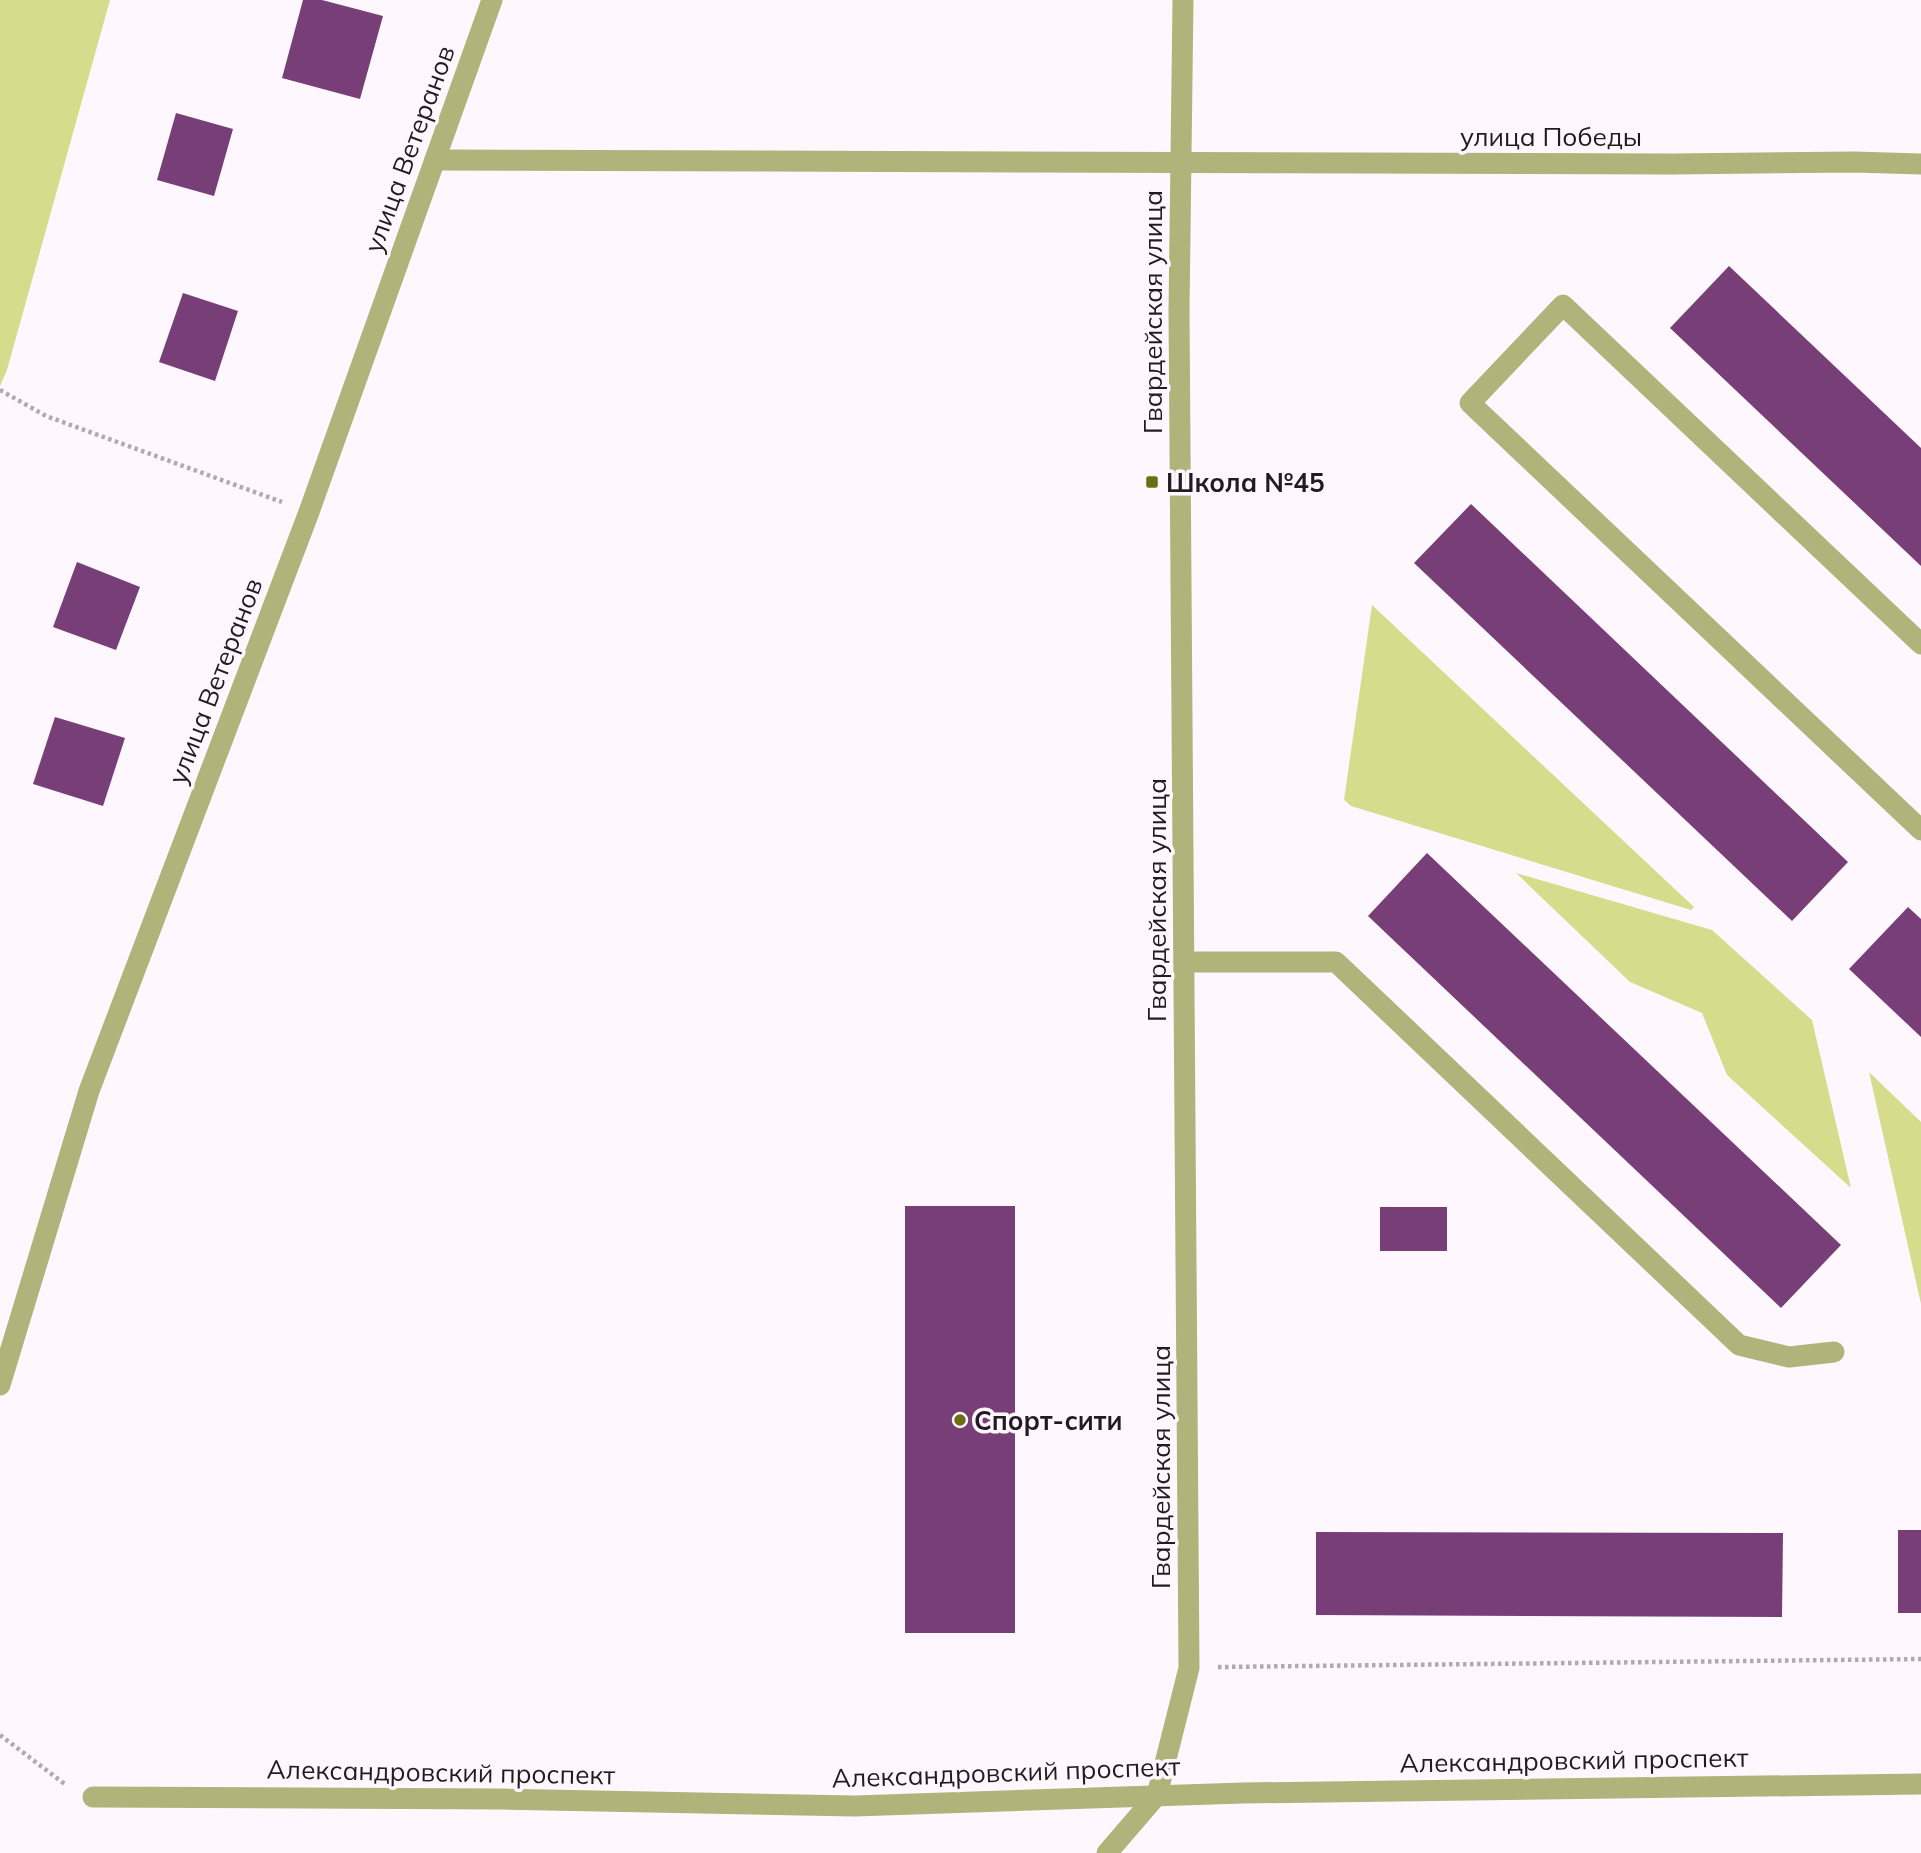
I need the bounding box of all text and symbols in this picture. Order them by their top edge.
street label: улица Ветеранов [356,41,462,257]
street label: улица Победы [1460,120,1642,153]
street label: Гвардейская улица [1136,190,1169,434]
place label: Школа №45 [1166,466,1325,499]
marker: Школа №45 [1144,474,1160,490]
street label: улица Ветеранов [161,573,269,789]
street label: Гвардейская улица [1140,778,1173,1022]
street label: Гвардейская улица [1144,1345,1177,1589]
place label: Спорт-сити [974,1404,1122,1437]
marker: Спорт-сити [952,1412,968,1428]
street label: Александровский проспект [1399,1740,1749,1780]
street label: Александровский проспект [831,1749,1181,1795]
street label: Александровский проспект [266,1752,616,1792]

